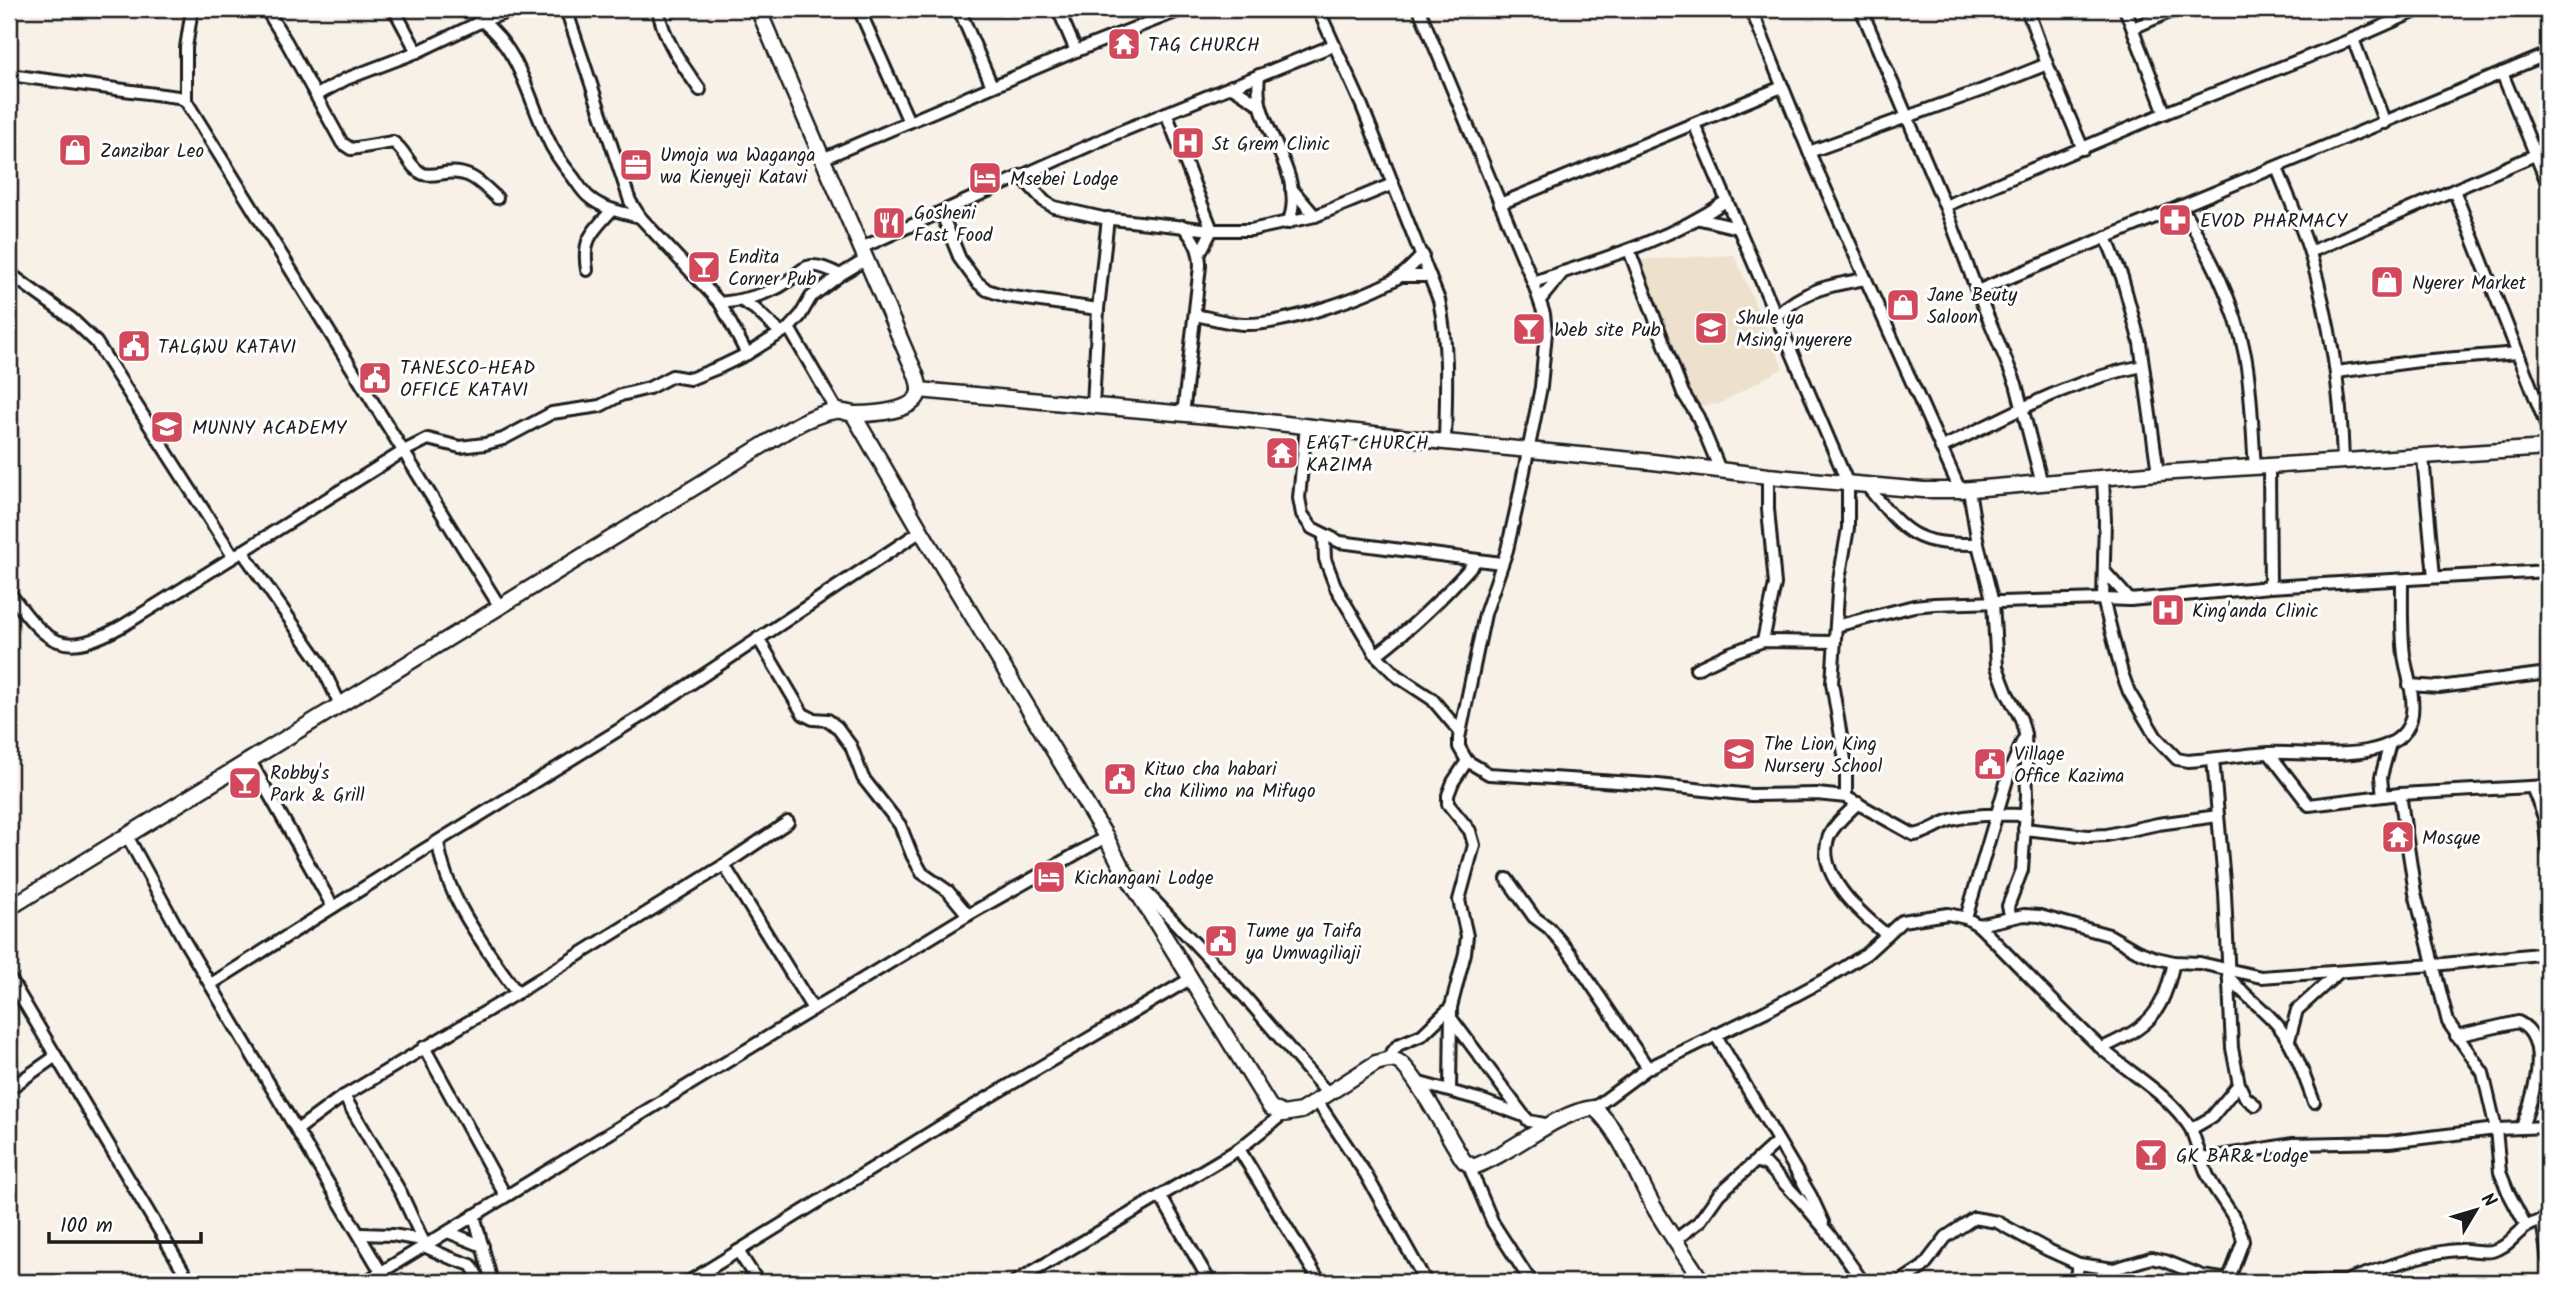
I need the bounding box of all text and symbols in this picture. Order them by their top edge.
temple icon: TAG CHURCH [1105,25,1143,63]
place label: TAG CHURCH [1148,31,1260,61]
hospital icon: St Grem Clinic [1169,124,1207,162]
place label: St Grem Clinic [1212,130,1330,160]
shop icon: Zanzibar Leo [56,131,94,169]
place label: Zanzibar Leo [100,137,204,167]
place label: Umoja wa Waganga wa Kienyeji Katavi [660,141,816,193]
office icon: Umoja wa Waganga wa Kienyeji Katavi [617,146,655,184]
hotel icon: Msebei Lodge [966,159,1004,197]
place label: Msebei Lodge [1010,165,1119,195]
place label: Gosheni Fast Food [914,199,993,251]
pharmacy icon: EVOD PHARMACY [2156,201,2194,239]
restaurant icon: Gosheni Fast Food [870,204,908,242]
place label: EVOD PHARMACY [2200,207,2348,237]
place label: Endita Corner Pub [728,243,816,295]
bar icon: Endita Corner Pub [685,248,723,286]
shop icon: Nyerer Market [2368,263,2406,301]
place label: Nyerer Market [2412,269,2527,299]
place label: Jane Beuty Saloon [1927,281,2018,333]
shop icon: Jane Beuty Saloon [1884,286,1922,324]
place label: Shule ya Msingi nyerere [1736,304,1853,356]
school or university icon: Shule ya Msingi nyerere [1692,309,1730,347]
bar icon: Web site Pub [1510,310,1548,348]
place label: Web site Pub [1554,316,1661,346]
public building icon: TALGWU KATAVI [115,327,153,365]
place label: TALGWU KATAVI [158,333,296,363]
place label: TANESCO-HEAD OFFICE KATAVI [400,354,535,406]
public building icon: TANESCO-HEAD OFFICE KATAVI [356,359,394,397]
school or university icon: MUNNY ACADEMY [148,408,186,446]
place label: MUNNY ACADEMY [192,414,347,444]
place label: EAGT CHURCH KAZIMA [1306,429,1429,481]
temple icon: EAGT CHURCH KAZIMA [1263,434,1301,472]
hospital icon: King'anda Clinic [2149,591,2187,629]
place label: King'anda Clinic [2192,597,2318,627]
place label: The Lion King Nursery School [1764,730,1883,782]
school or university icon: The Lion King Nursery School [1720,735,1758,773]
place label: Village Office Kazima [2014,740,2125,792]
public building icon: Village Office Kazima [1971,745,2009,783]
place label: Kituo cha habari cha Kilimo na Mifugo [1144,755,1316,807]
place label: Robby's Park & Grill [270,759,365,811]
public building icon: Kituo cha habari cha Kilimo na Mifugo [1101,760,1139,798]
bar icon: Robby's Park & Grill [226,764,264,802]
temple icon: Mosque [2379,818,2417,856]
place label: Mosque [2422,824,2481,854]
hotel icon: Kichangani Lodge [1030,858,1068,896]
place label: Kichangani Lodge [1074,864,1214,894]
place label: Tume ya Taifa ya Umwagiliaji [1245,917,1362,969]
public building icon: Tume ya Taifa ya Umwagiliaji [1202,922,1240,960]
bar icon: GK BAR& Lodge [2132,1136,2170,1174]
place label: GK BAR& Lodge [2176,1142,2309,1172]
north arrow [2442,1176,2512,1246]
text: N [2472,1187,2503,1215]
scale bar [49,1200,201,1244]
text: 100 m [60,1210,113,1243]

